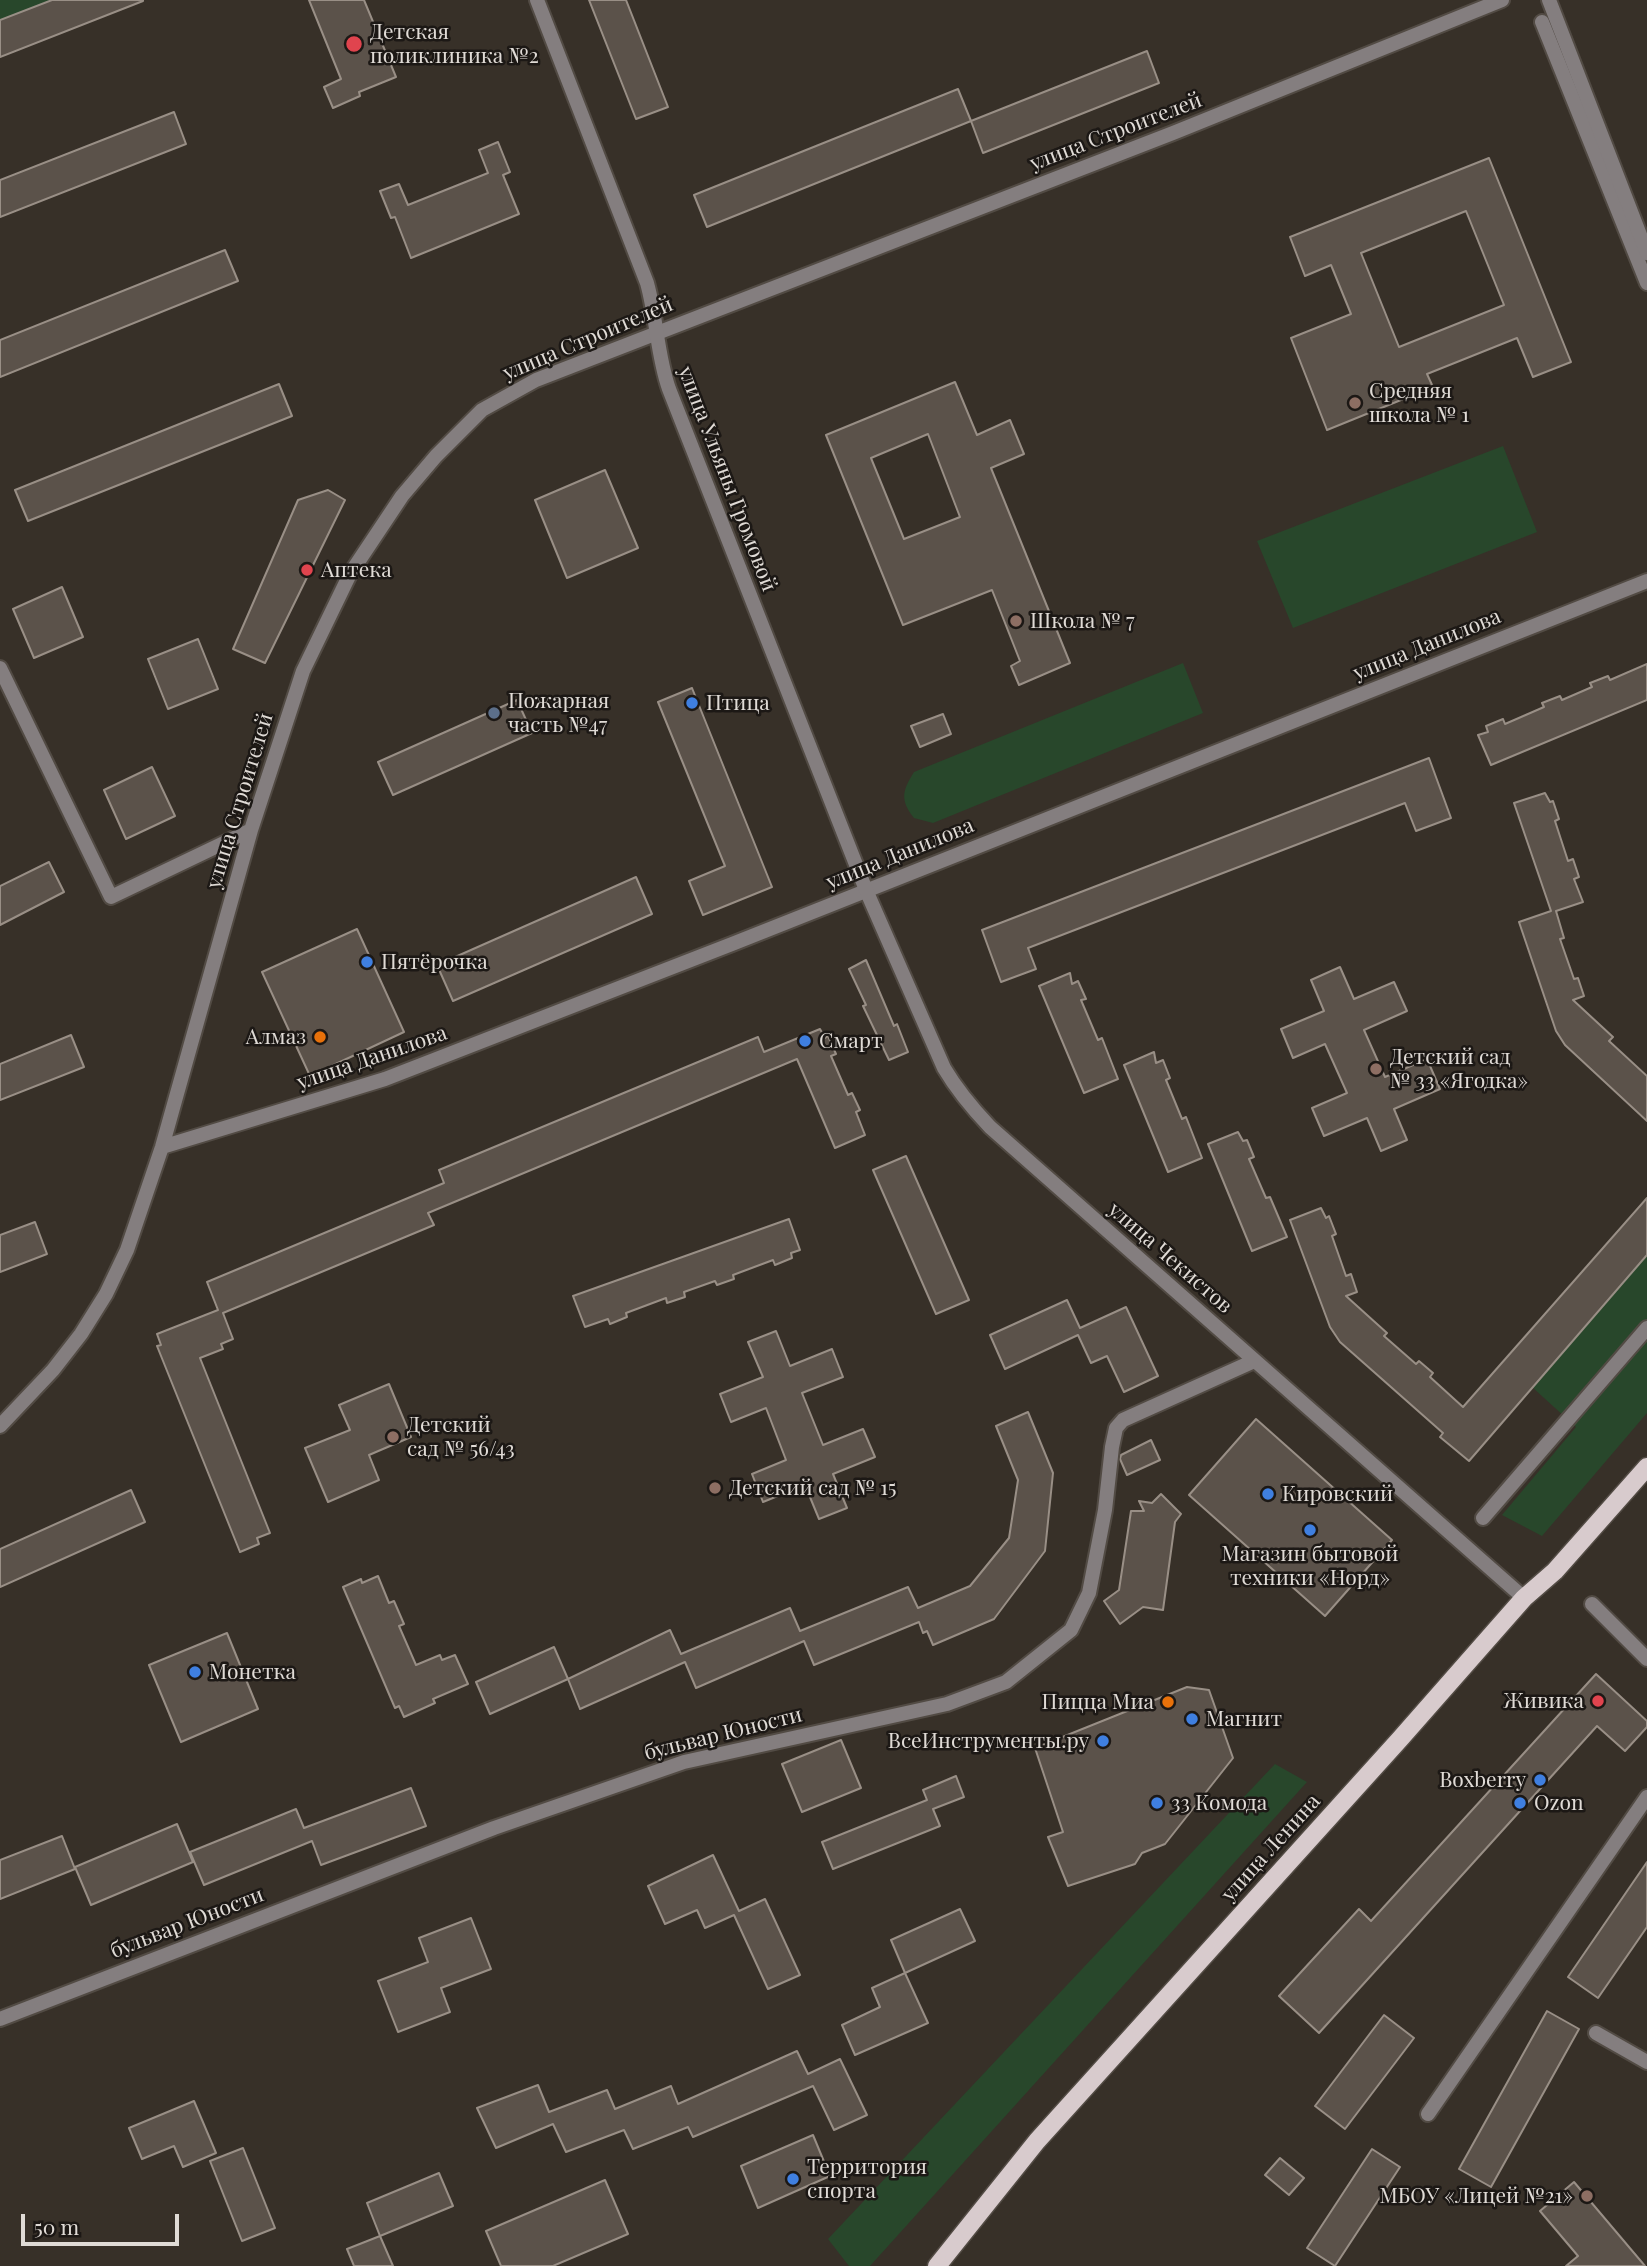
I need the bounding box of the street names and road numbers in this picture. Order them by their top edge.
street label: улица Строителей [1026,88,1206,176]
street label: улица Строителей [499,292,677,386]
street label: улица Ульяны Громовой [672,363,782,595]
street label: улица Данилова [1350,604,1504,686]
street label: улица Строителей [201,710,279,892]
street label: улица Данилова [823,813,977,895]
street label: улица Данилова [294,1021,450,1095]
street label: улица Чекистов [1103,1197,1237,1319]
street label: бульвар Юности [641,1702,805,1766]
street label: улица Ленина [1216,1789,1326,1907]
street label: бульвар Юности [107,1882,267,1964]

